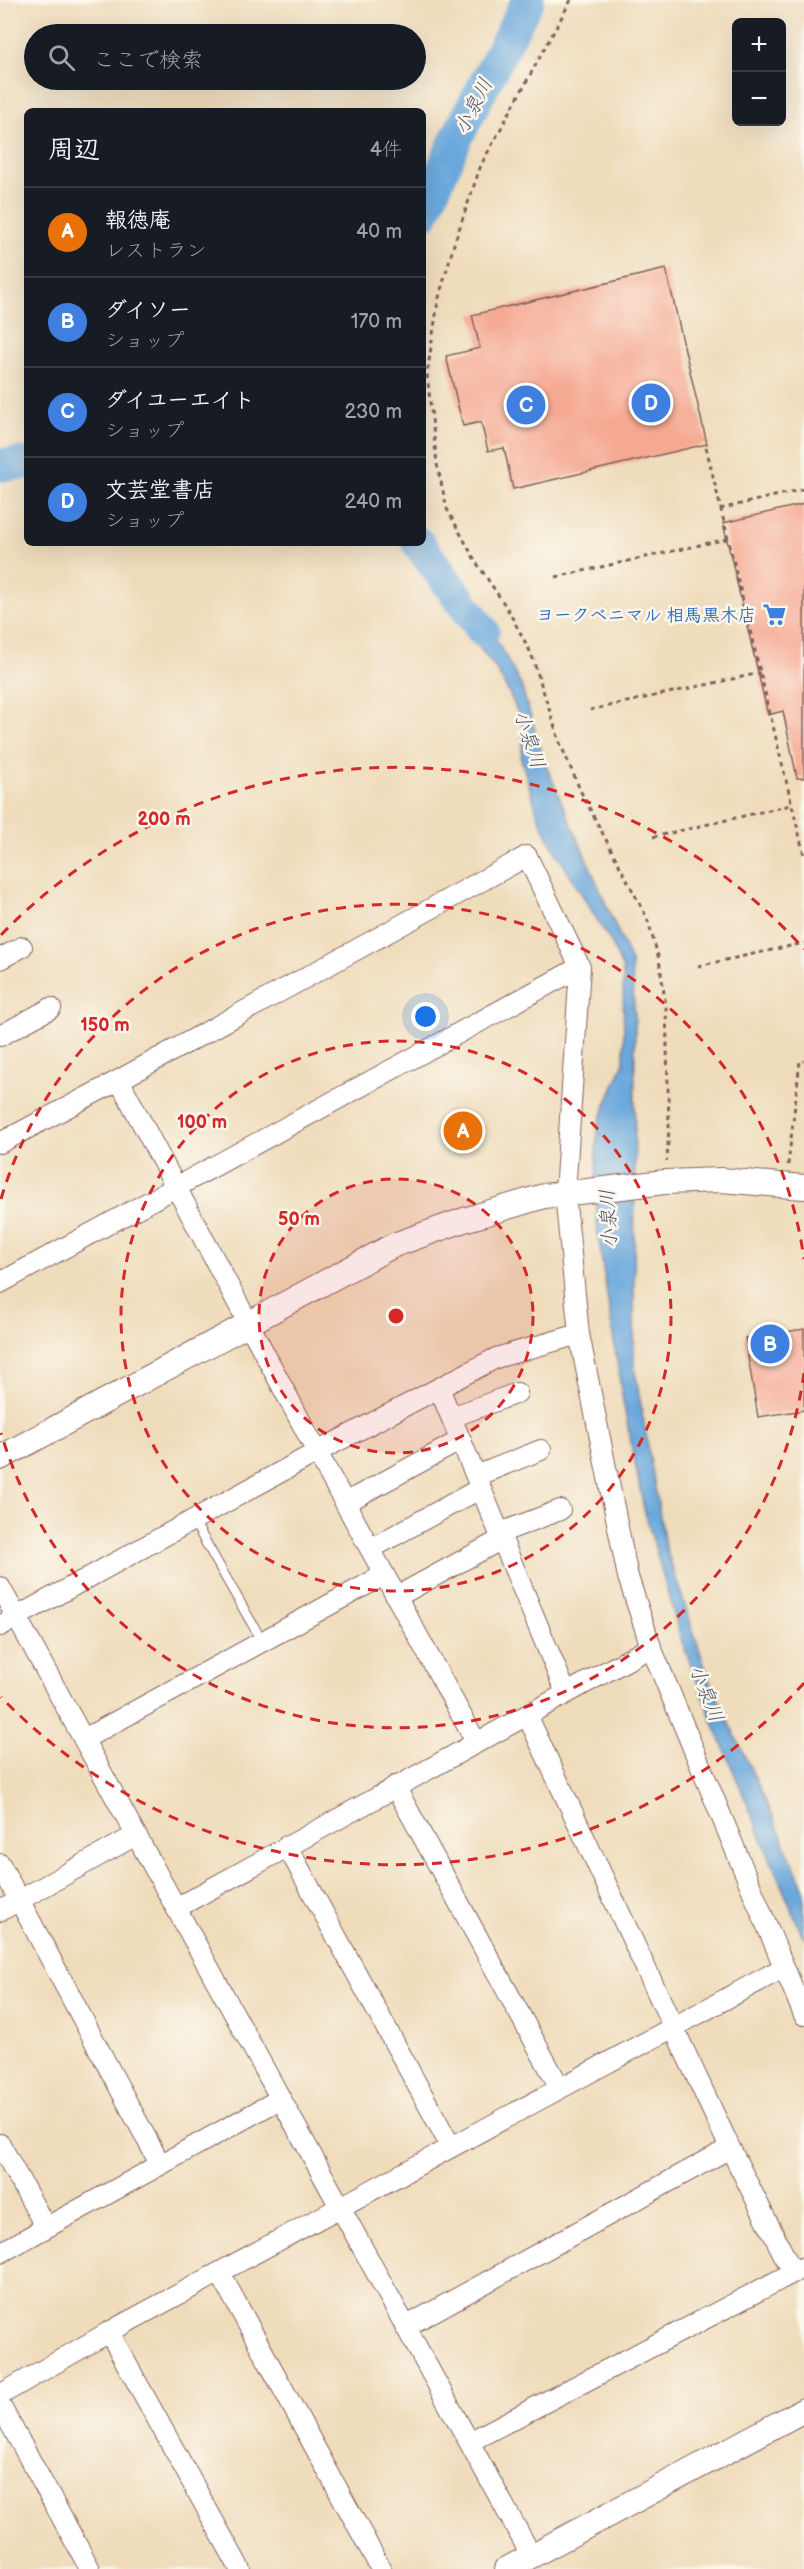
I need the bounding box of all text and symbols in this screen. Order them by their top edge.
map controls [732,18,786,126]
button: + [732,18,786,72]
search box [24,24,426,90]
icon: search [45,41,78,74]
text: ここで検索 [93,47,203,74]
button: − [732,72,786,126]
water label: 小泉川 [450,74,498,139]
text: 周辺 [48,135,100,166]
text: 4件 [370,138,402,162]
text: 報徳庵 [105,207,171,234]
text: A [61,220,74,244]
text: 40 m [356,220,402,244]
text: レストラン [105,239,207,263]
text: ダイソー [105,297,191,324]
text: B [60,310,75,334]
text: 170 m [351,310,402,334]
text: ショップ [105,329,184,353]
pin: D [632,380,670,426]
pin: C [506,382,546,428]
text: ダイユーエイト [105,387,255,414]
text: C [60,400,75,424]
text: 230 m [345,400,402,424]
text: ショップ [105,419,184,443]
text: 文芸堂書店 [105,477,215,504]
text: D [61,490,74,514]
text: 240 m [345,490,402,514]
text: ショップ [105,509,184,533]
supermarket icon: ヨークベニマル 相馬黒木店 [761,602,787,628]
place label: ヨークベニマル 相馬黒木店 [537,605,756,626]
water label: 小泉川 [508,707,550,772]
text: 200 m [137,809,191,830]
your location [411,1002,440,1031]
text: 150 m [80,1015,130,1036]
pin: A [444,1108,482,1154]
text: 100 m [177,1112,227,1133]
water label: 小泉川 [595,1188,623,1250]
text: 50 m [278,1209,320,1230]
centre of rings [386,1306,406,1326]
pin: B [750,1322,790,1366]
water label: 小泉川 [684,1661,728,1726]

